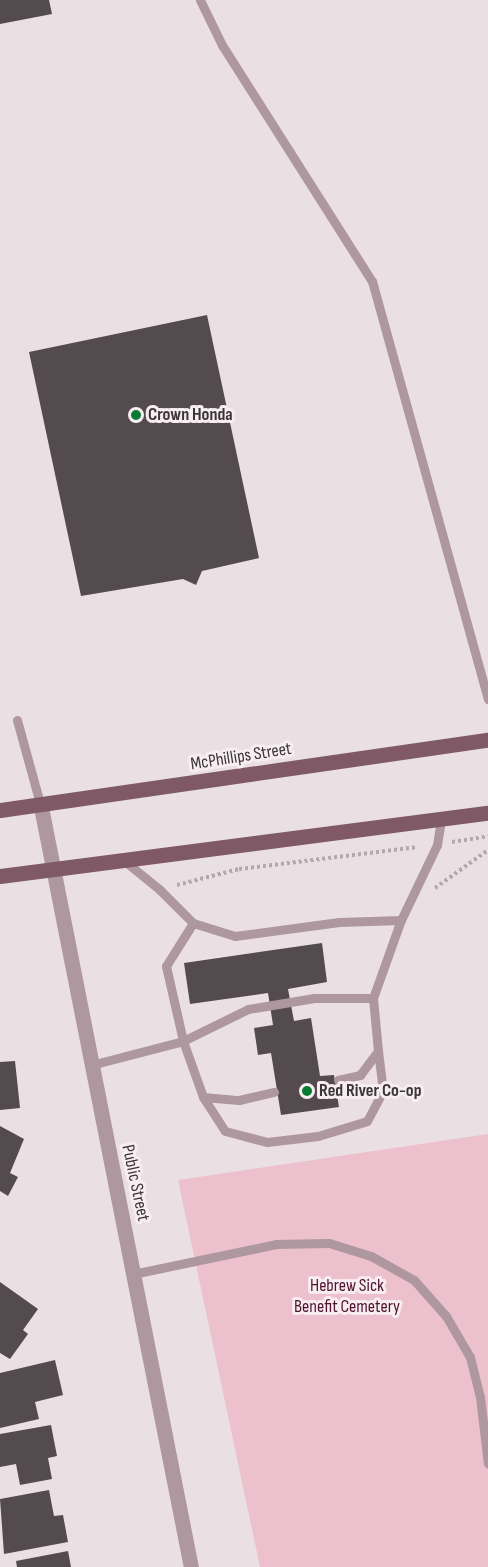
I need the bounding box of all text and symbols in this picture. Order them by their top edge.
place label: Crown Honda [148,404,233,426]
marker: Crown Honda [129,408,143,422]
street label: McPhillips Street [189,738,293,776]
place label: Red River Co-op [319,1080,421,1102]
marker: Red River Co-op [300,1084,314,1098]
street label: Public Street [116,1143,154,1223]
park label: Hebrew Sick Benefit Cemetery [294,1276,400,1318]

